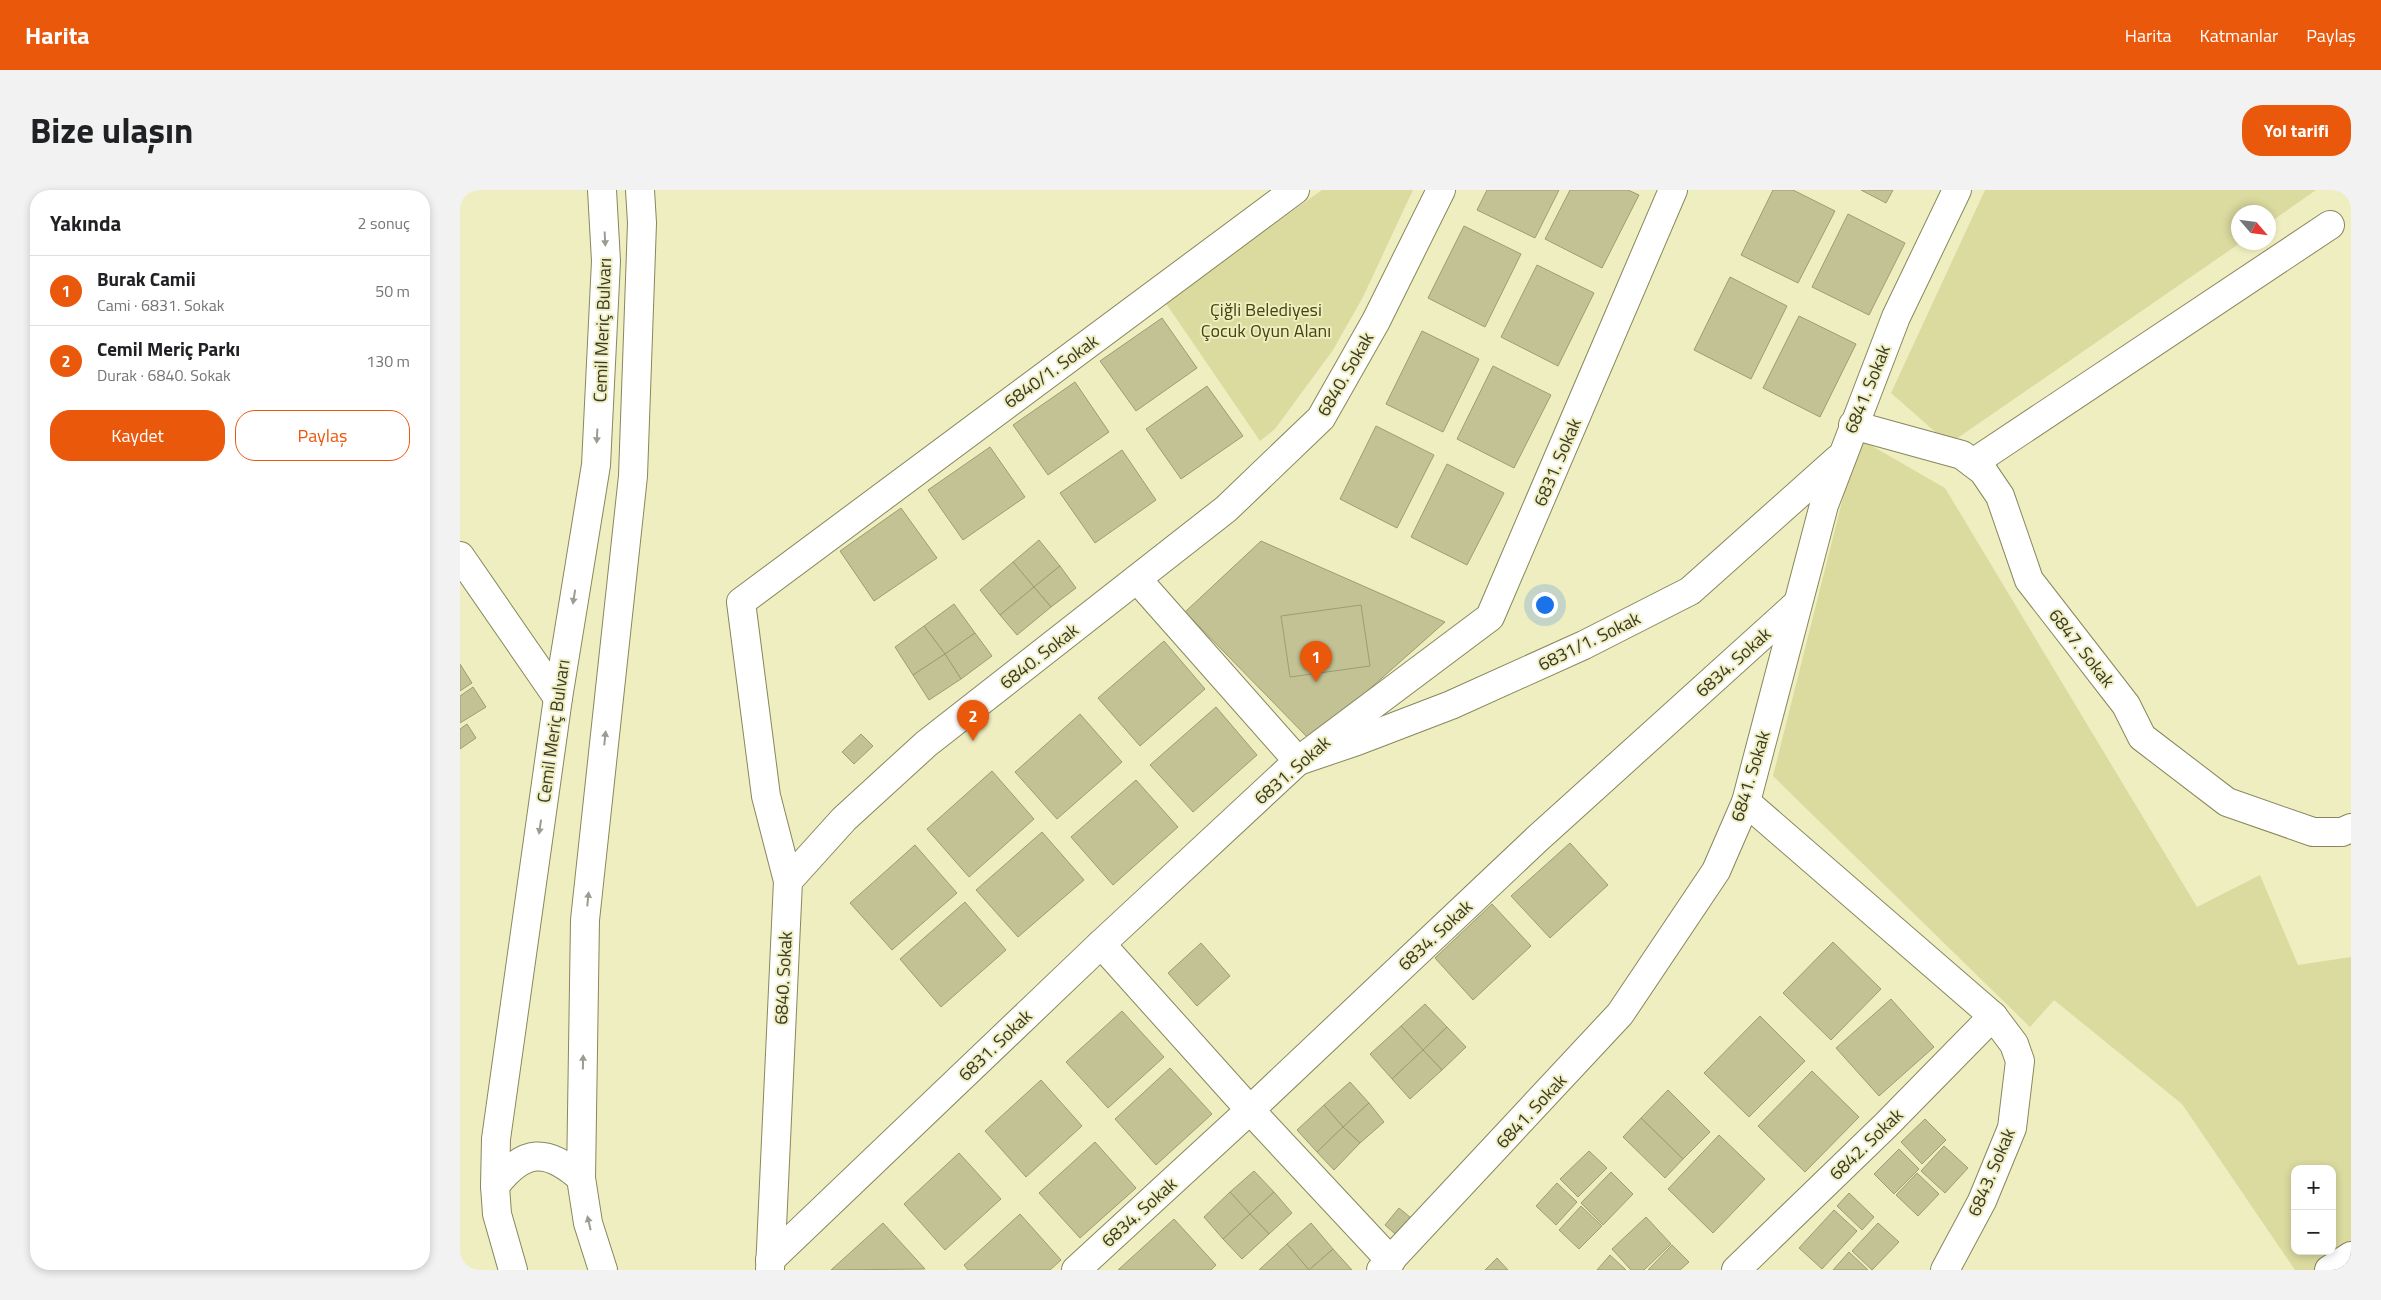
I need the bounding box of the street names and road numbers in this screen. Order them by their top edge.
street label: Cemil Meriç Bulvarı [586,257,618,403]
street label: 6840. Sokak [1310,326,1380,421]
street label: 6840/1. Sokak [998,327,1104,415]
street label: 6841. Sokak [1837,340,1897,437]
street label: 6831. Sokak [1526,413,1588,510]
street label: 6847. Sokak [2043,603,2122,694]
street label: 6831/1. Sokak [1533,604,1645,677]
street label: 6840. Sokak [994,616,1085,695]
street label: 6834. Sokak [1689,620,1777,703]
street label: Cemil Meriç Bulvarı [530,658,576,804]
street label: 6841. Sokak [1723,727,1777,825]
street label: 6831. Sokak [1248,729,1336,811]
street label: 6834. Sokak [1392,893,1479,977]
street label: 6840. Sokak [767,930,799,1025]
street label: 6831. Sokak [952,1003,1038,1087]
street label: 6841. Sokak [1489,1067,1573,1154]
street label: 6842. Sokak [1823,1102,1909,1186]
street label: 6843. Sokak [1960,1123,2022,1220]
street label: 6834. Sokak [1095,1170,1183,1253]

